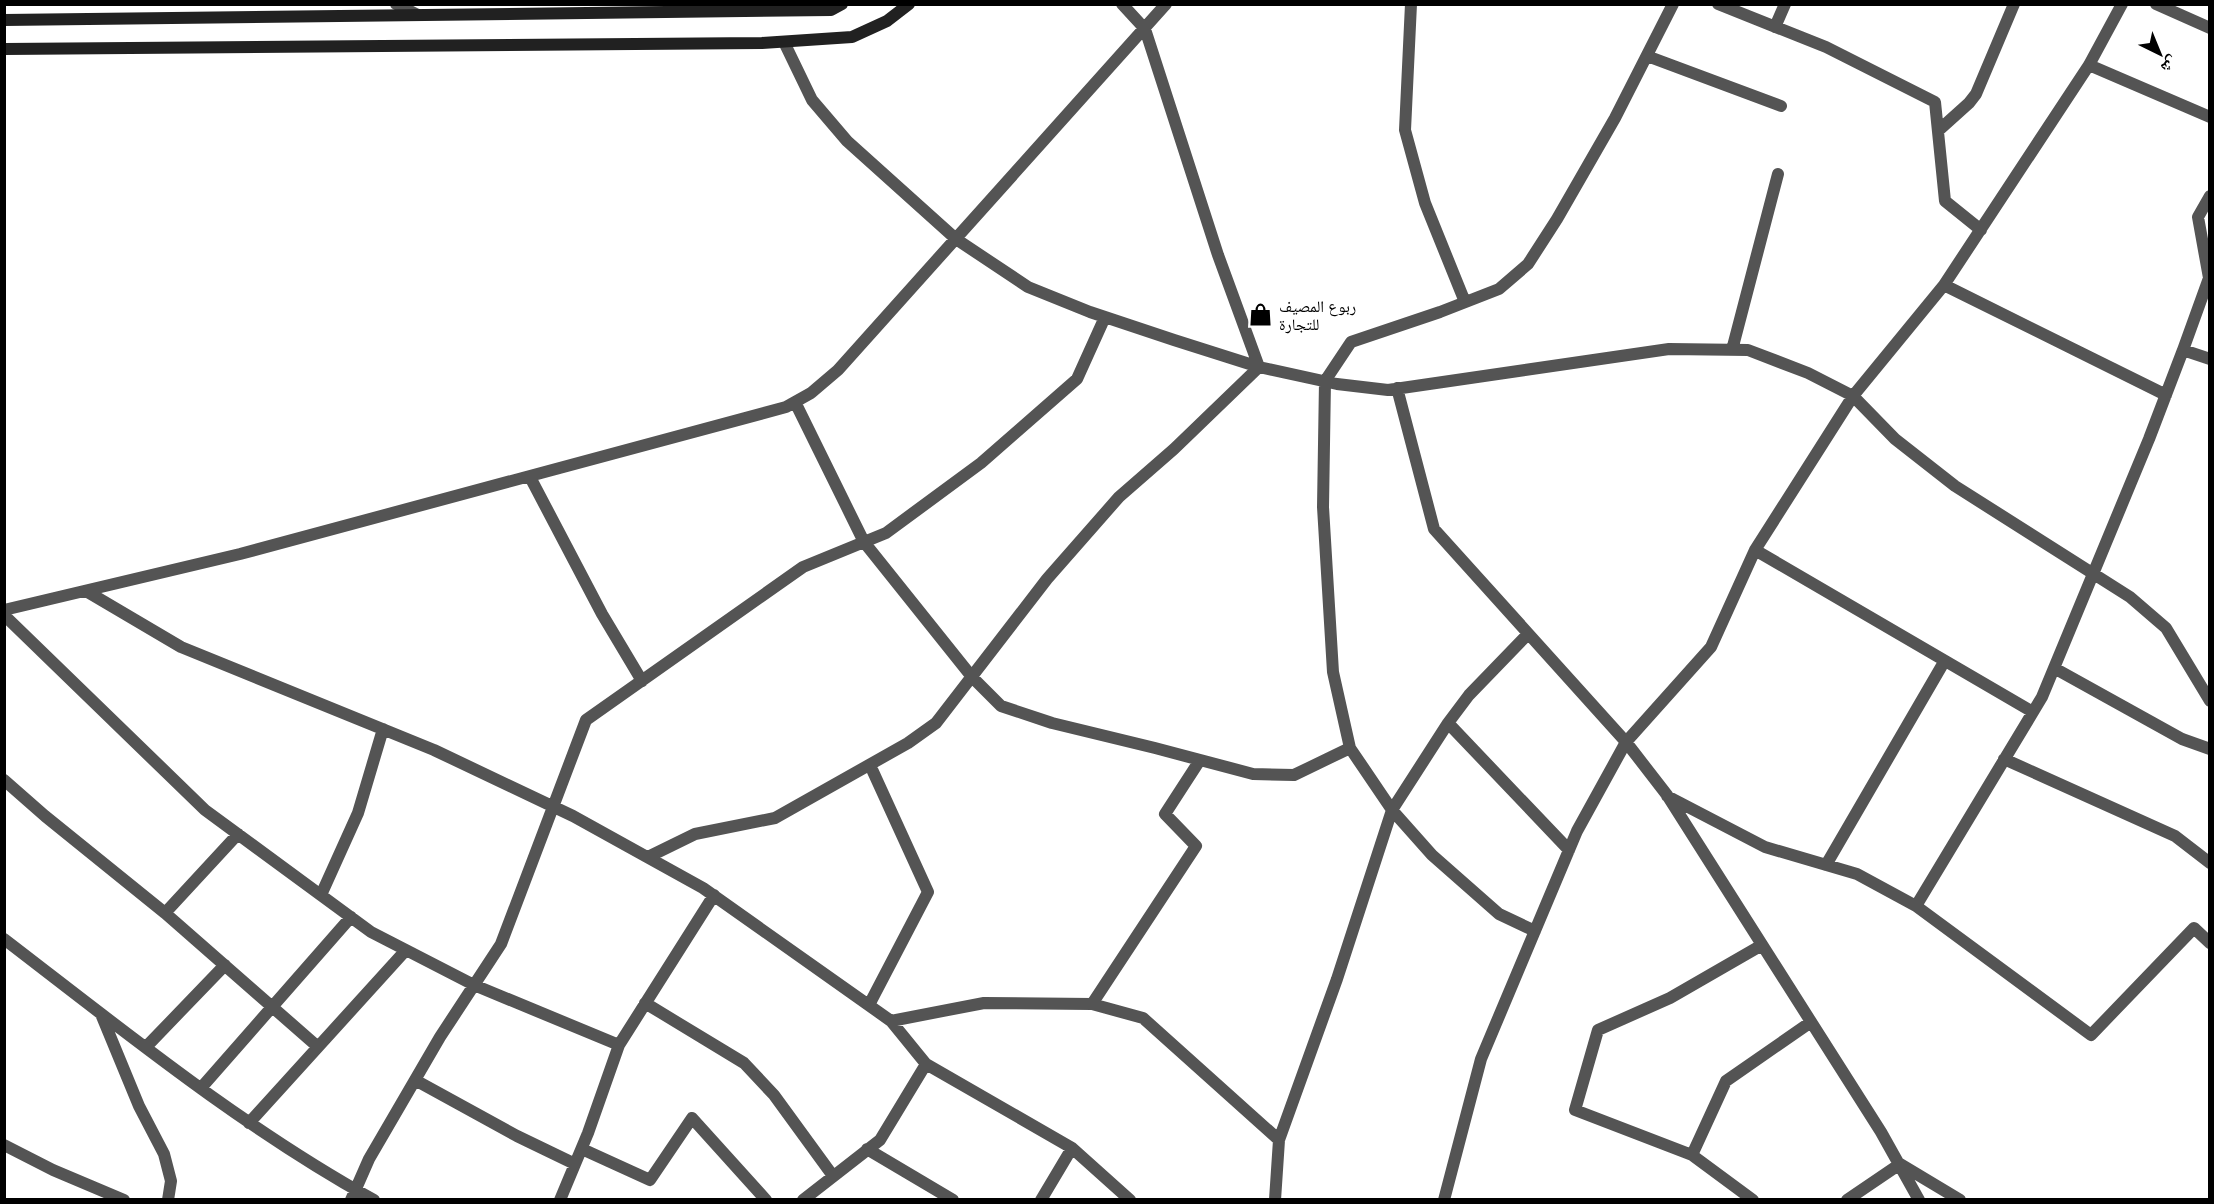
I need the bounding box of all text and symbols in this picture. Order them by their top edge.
north arrow [2130,24,2190,84]
text: ش [2156,50,2184,79]
place label: ربوع المصيف للتجارة [1279,295,1356,336]
shop icon: ربوع المصيف للتجارة [1248,302,1274,328]

